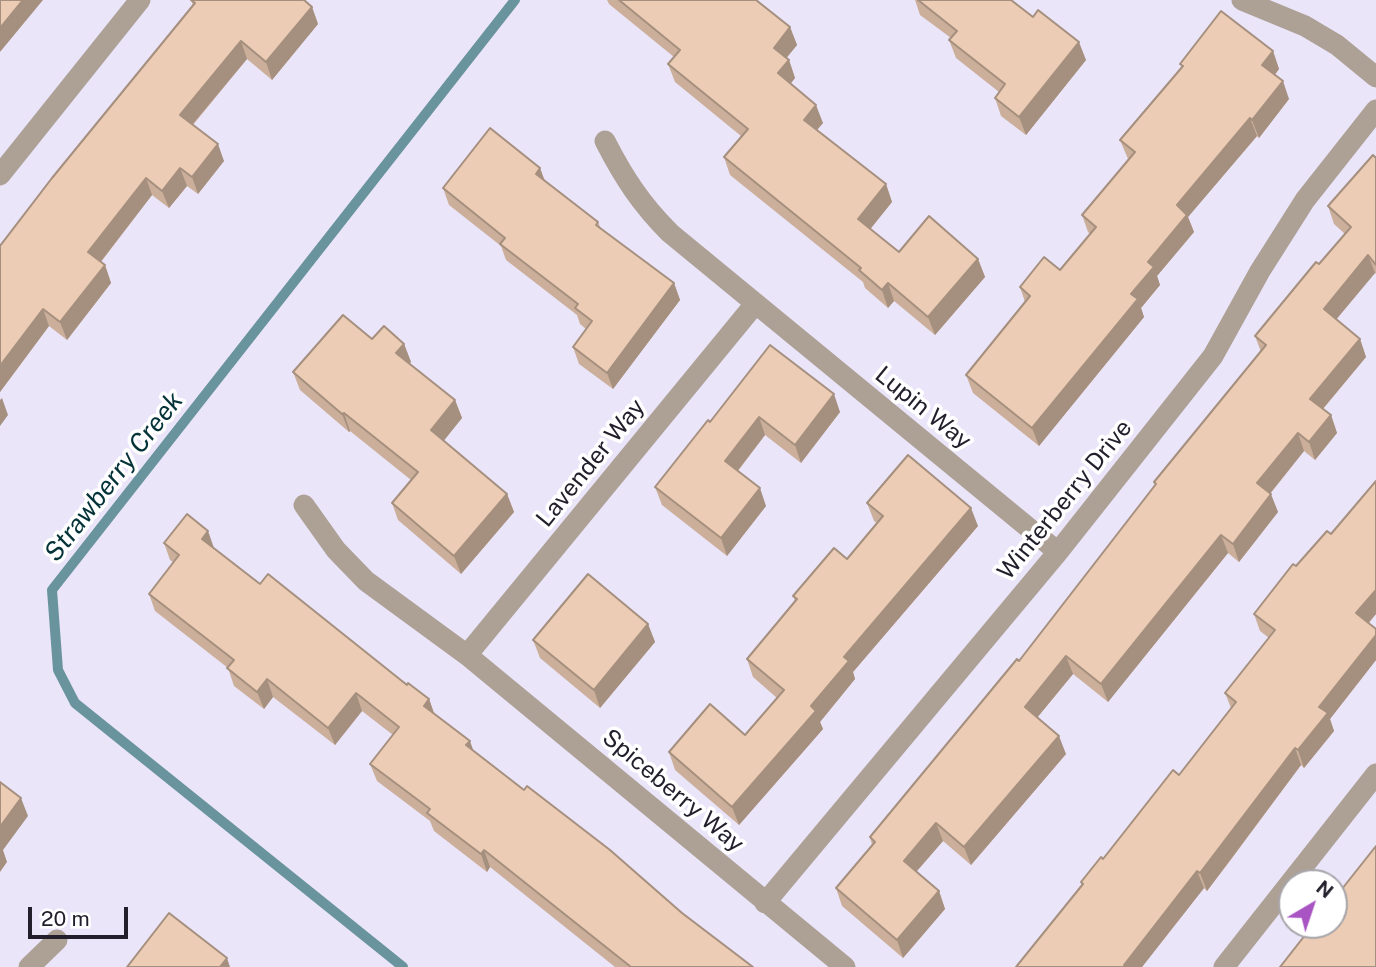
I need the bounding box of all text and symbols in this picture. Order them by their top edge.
street label: Lupin Way [869,360,977,456]
water label: Strawberry Creek [38,386,190,568]
street label: Lavender Way [531,393,651,533]
street label: Winterberry Drive [992,414,1138,586]
street label: Spiceberry Way [596,723,750,859]
north arrow [1278,869,1348,939]
text: N [1312,876,1338,902]
scale bar [32,894,131,938]
text: 20 m [41,906,90,931]

